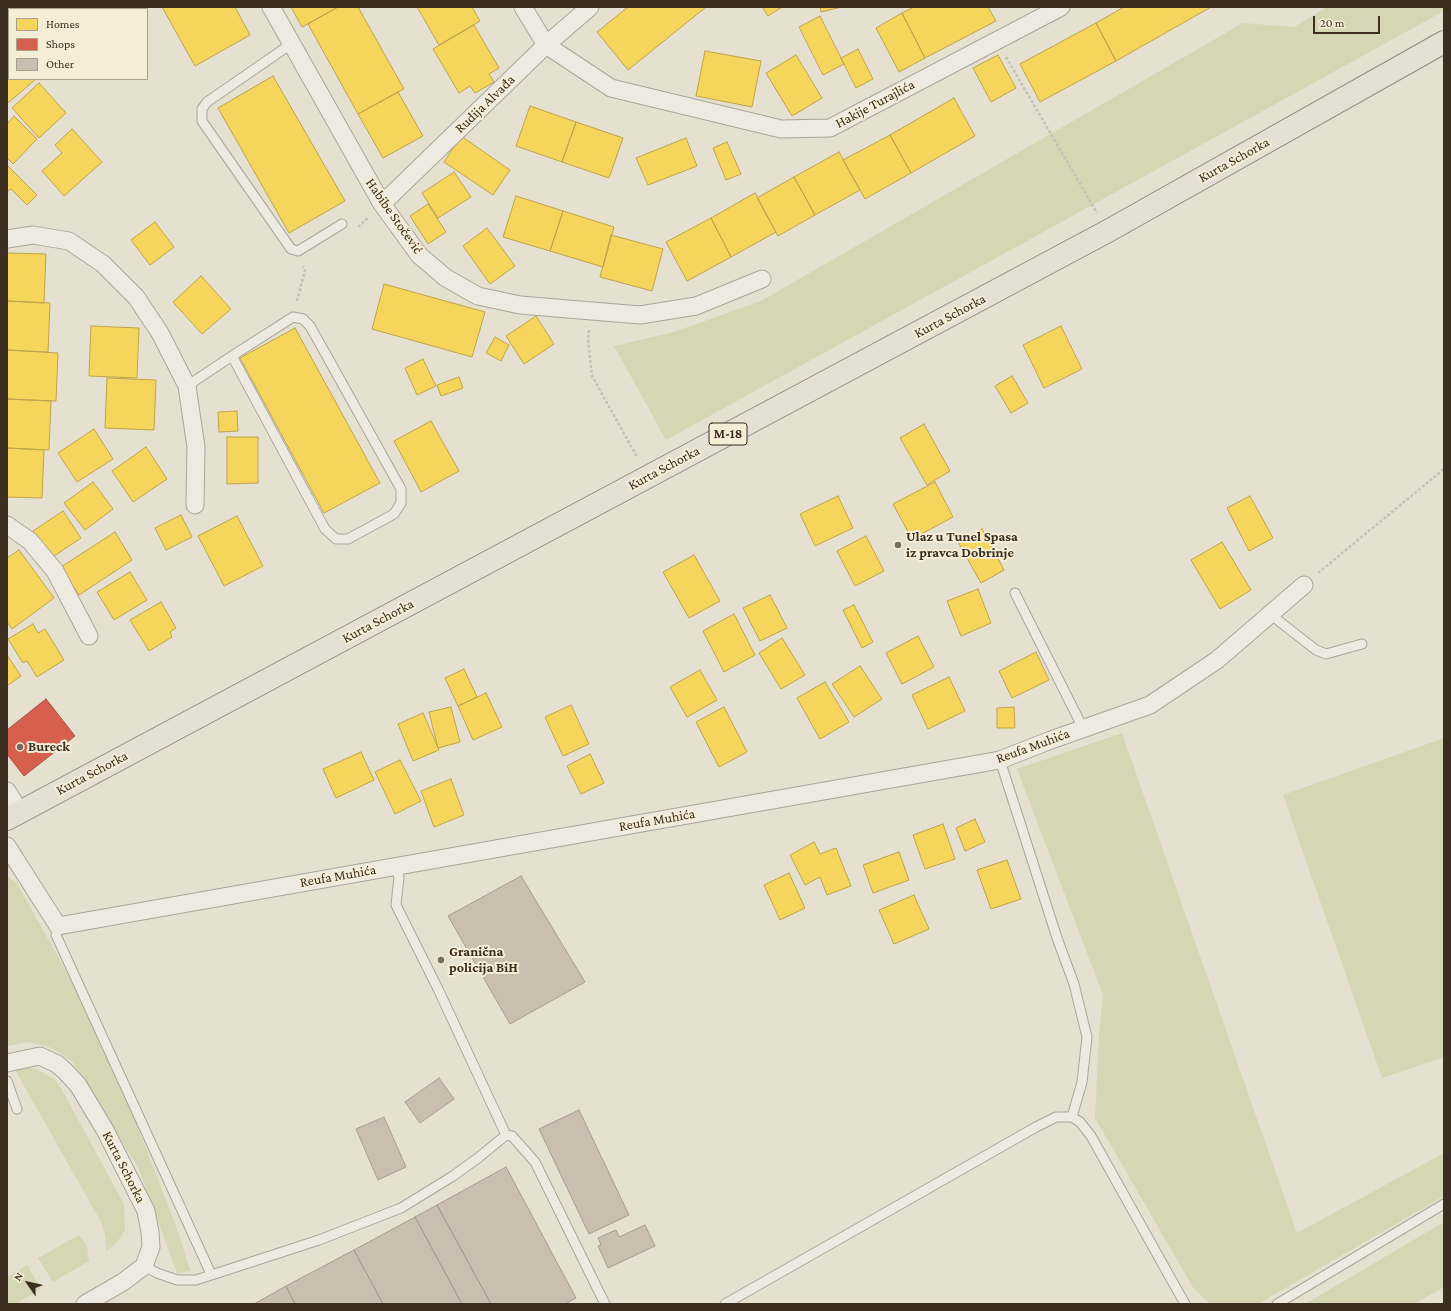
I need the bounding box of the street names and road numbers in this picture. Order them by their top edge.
street label: Rudija Alvađa [451,71,519,137]
street label: Hakije Turajlića [832,76,918,132]
street label: Kurta Schorka [1196,134,1272,186]
street label: Habibe Stočević [362,175,426,257]
street label: Kurta Schorka [911,290,989,342]
road number: M-18 [709,423,747,445]
street label: Kurta Schorka [625,442,703,494]
street label: Kurta Schorka [339,595,417,647]
street label: Reufa Muhića [994,725,1072,767]
street label: Kurta Schorka [53,747,131,799]
street label: Reufa Muhića [618,805,696,835]
street label: Reufa Muhića [299,861,377,891]
street label: Kurta Schorka [99,1128,149,1206]

